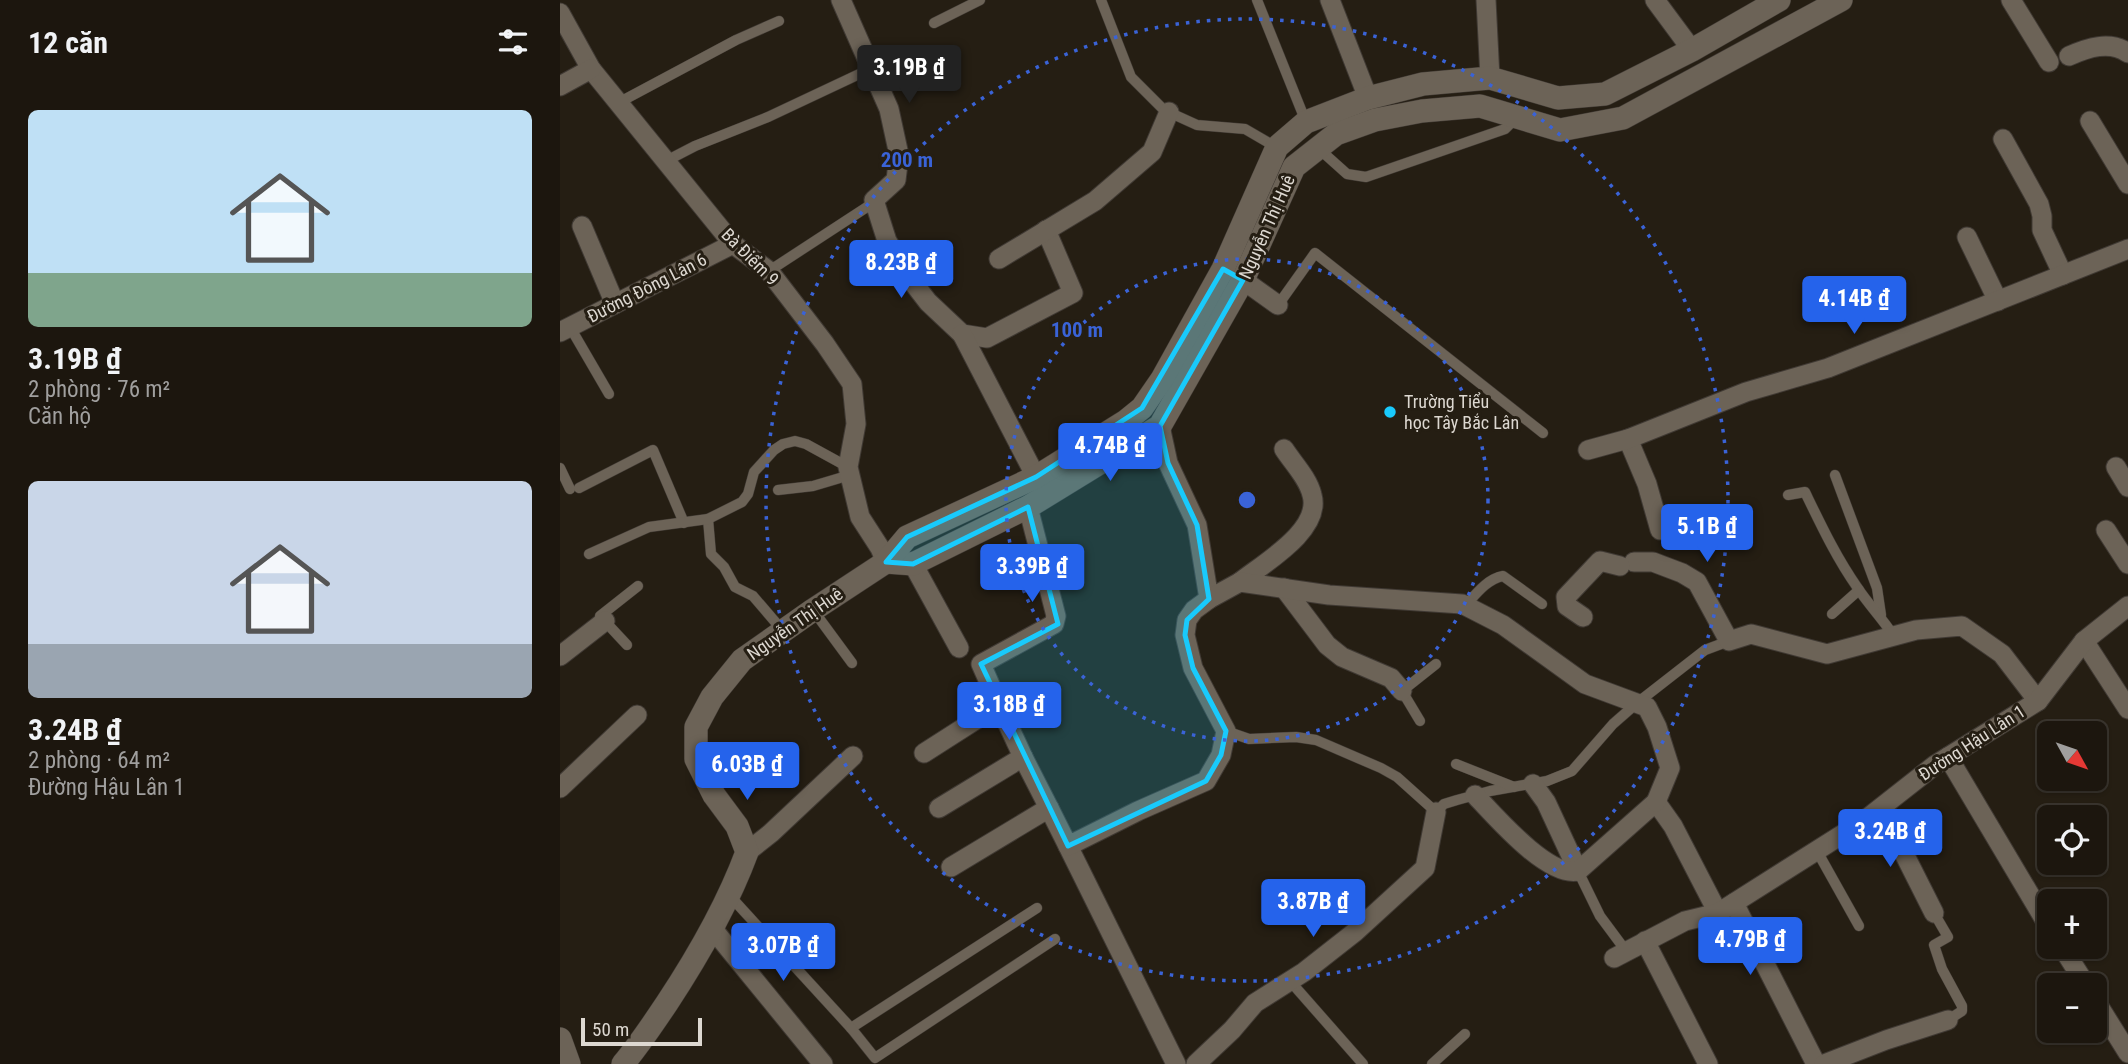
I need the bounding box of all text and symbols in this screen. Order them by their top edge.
icon: filters [494,23,532,61]
text: 12 căn [28,25,108,60]
pin: 3.19B ₫ [844,46,974,105]
text: 3.19B ₫ [873,54,945,81]
text: 200 m [881,148,933,172]
icon: home [217,155,343,281]
street label: Nguyễn Thị Huê [1234,172,1299,282]
street label: Bà Điểm 9 [717,224,783,290]
pin: 8.23B ₫ [836,240,966,300]
street label: Đường Đông Lân 6 [583,248,710,327]
text: 8.23B ₫ [865,249,937,276]
pin: 4.14B ₫ [1789,276,1919,336]
text: 4.14B ₫ [1818,285,1890,312]
text: 100 m [1051,318,1103,342]
text: 3.19B ₫ [28,341,121,376]
text: 2 phòng · 76 m² [28,376,170,403]
place label: Trường Tiểu học Tây Bắc Lân [1404,391,1519,433]
text: Căn hộ [28,403,91,430]
marker: Trường Tiểu học Tây Bắc Lân [1382,404,1398,420]
pin: 4.74B ₫ [1045,424,1175,483]
text: 4.74B ₫ [1074,432,1146,459]
centre of rings [1235,488,1259,512]
pin: 5.1B ₫ [1650,504,1764,564]
text: 5.1B ₫ [1677,513,1737,540]
icon: home [217,526,343,652]
pin: 3.39B ₫ [967,544,1097,604]
text: 3.39B ₫ [996,553,1068,580]
street label: Nguyễn Thị Huê [743,583,846,664]
pin: 3.18B ₫ [944,682,1074,742]
text: 3.18B ₫ [973,691,1045,718]
street label: Đường Hậu Lân 1 [1915,700,2029,785]
text: 3.24B ₫ [28,712,121,747]
north arrow [2037,721,2107,791]
map controls [2037,721,2107,1043]
pin: 6.03B ₫ [682,742,812,802]
text: 2 phòng · 64 m² [28,747,170,774]
text: 6.03B ₫ [711,751,783,778]
text: Đường Hậu Lân 1 [28,774,185,801]
button: locate [2037,805,2107,875]
pin: 3.24B ₫ [1825,810,1955,869]
text: 3.24B ₫ [1854,818,1926,845]
pin: 3.87B ₫ [1248,880,1378,939]
text: 3.87B ₫ [1277,888,1349,915]
button: + [2037,889,2107,959]
pin: 4.79B ₫ [1685,918,1815,977]
pin: 3.07B ₫ [718,923,848,983]
text: 4.79B ₫ [1714,926,1786,953]
text: 3.07B ₫ [747,932,819,959]
button: − [2037,973,2107,1043]
scale bar [581,1015,702,1047]
text: 50 m [592,1018,629,1041]

